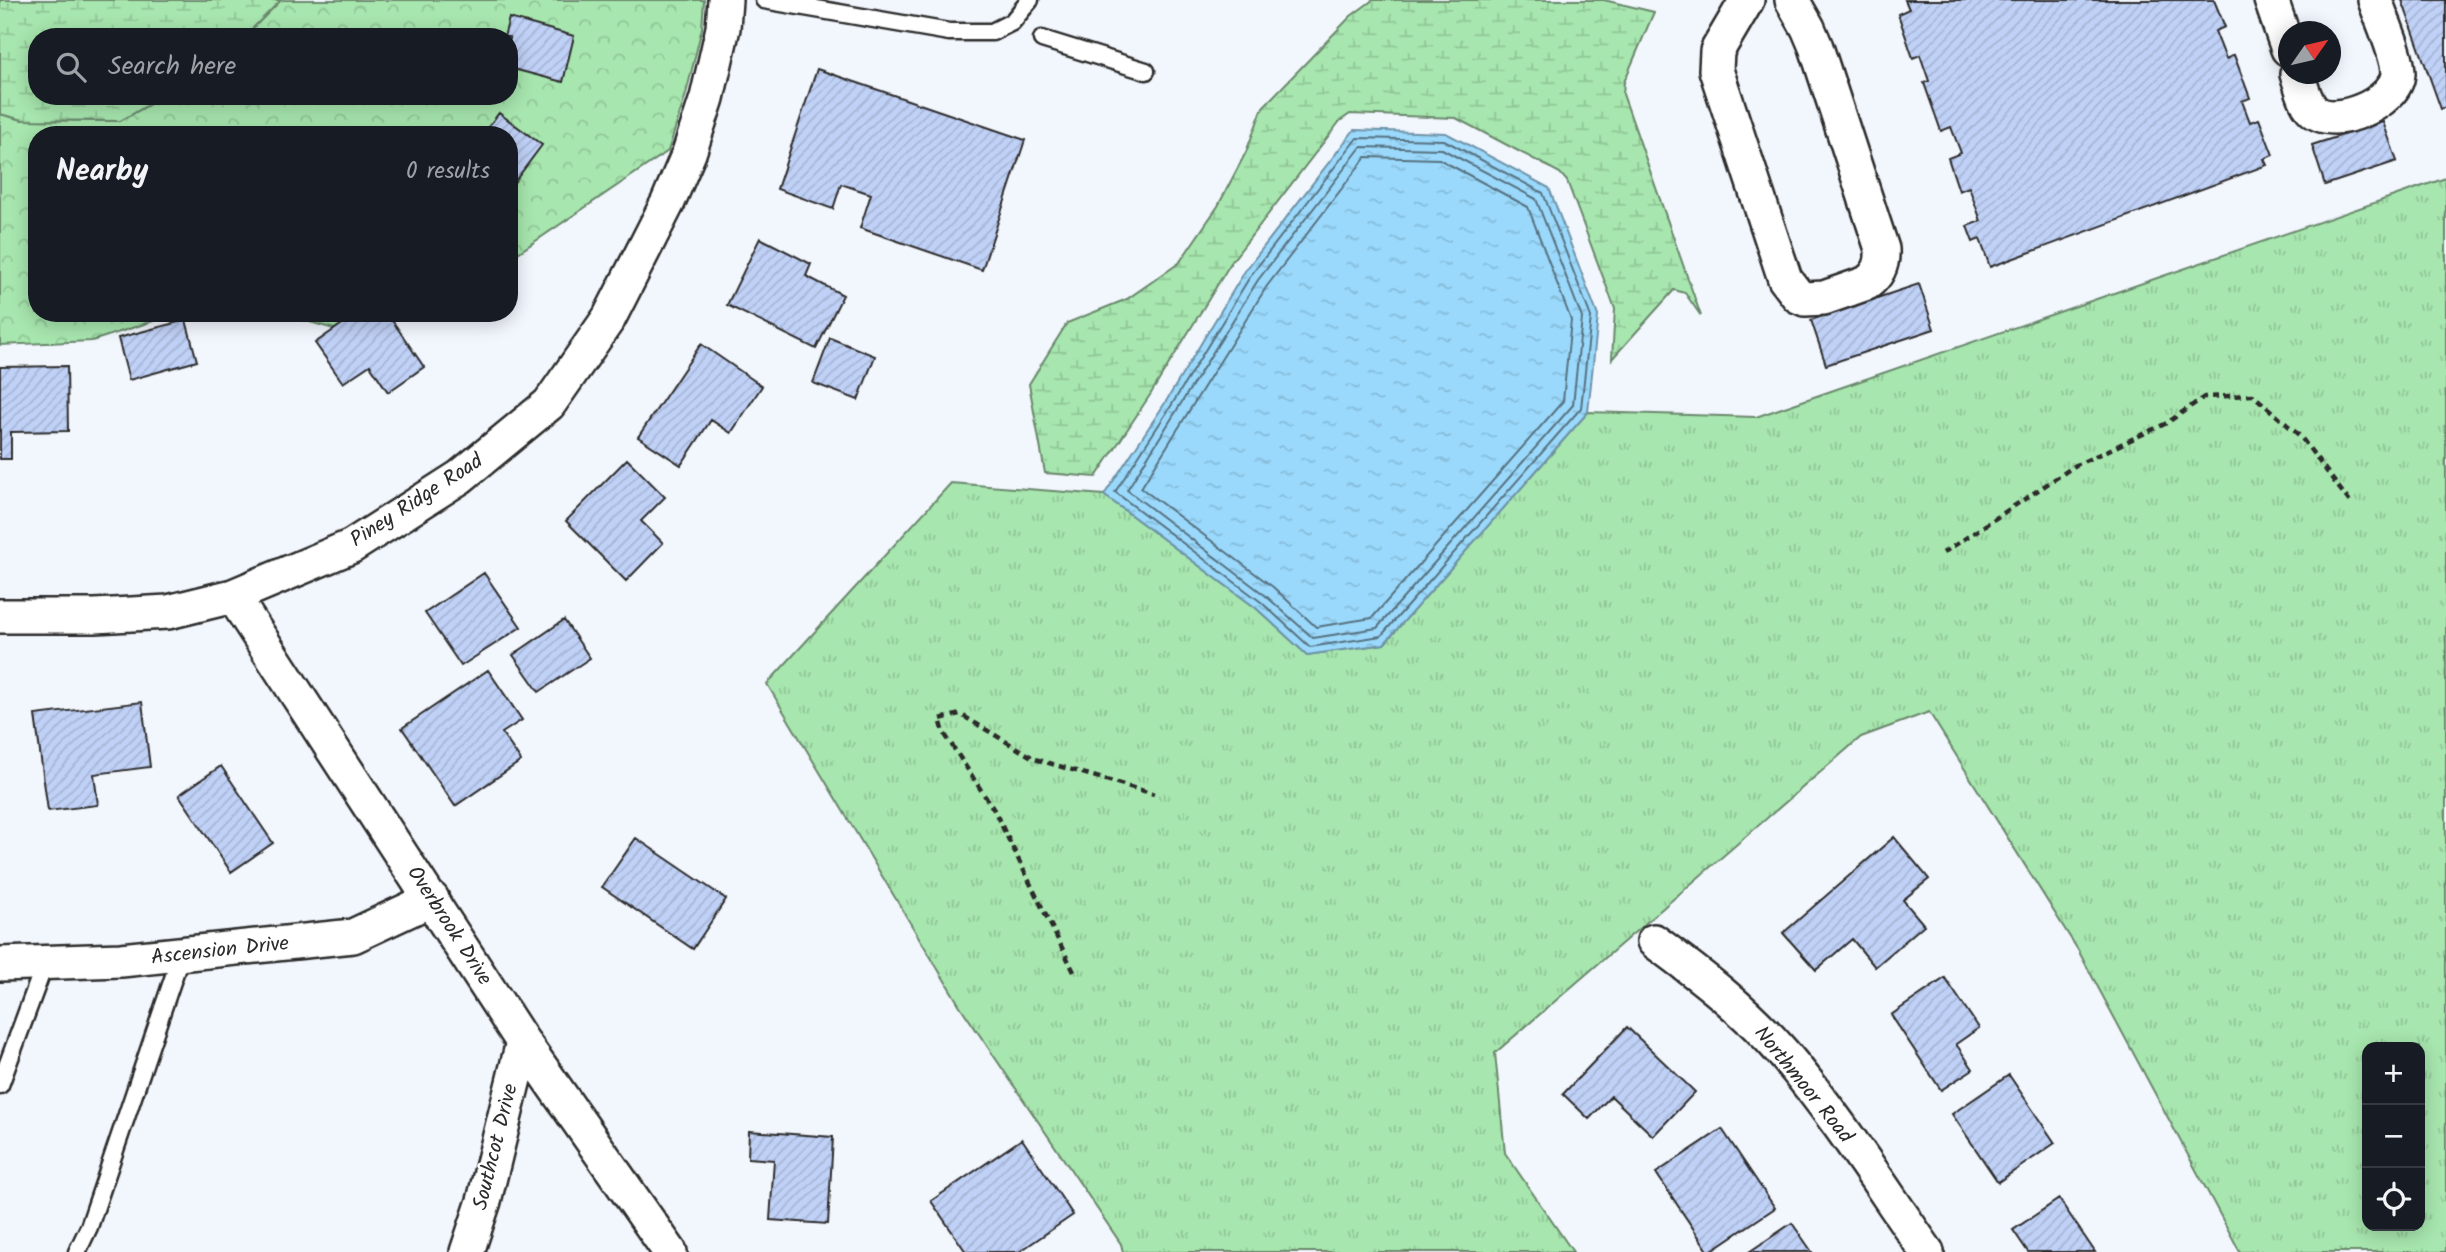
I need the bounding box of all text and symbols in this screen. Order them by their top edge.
north arrow [2278,21,2341,84]
search box [28,28,518,105]
text: Search here [108,46,236,88]
icon: search [52,48,90,86]
text: Nearby [56,148,148,196]
text: 0 results [406,154,490,190]
street label: Piney Ridge Road [344,445,491,557]
street label: Overbrook Drive [398,859,501,993]
street label: Ascension Drive [149,927,291,975]
street label: Northmoor Road [1745,1019,1861,1151]
map controls [2362,1042,2425,1231]
button: + [2362,1042,2425,1105]
street label: Southcot Drive [464,1080,528,1214]
button: − [2362,1105,2425,1168]
button: locate [2362,1168,2425,1231]

